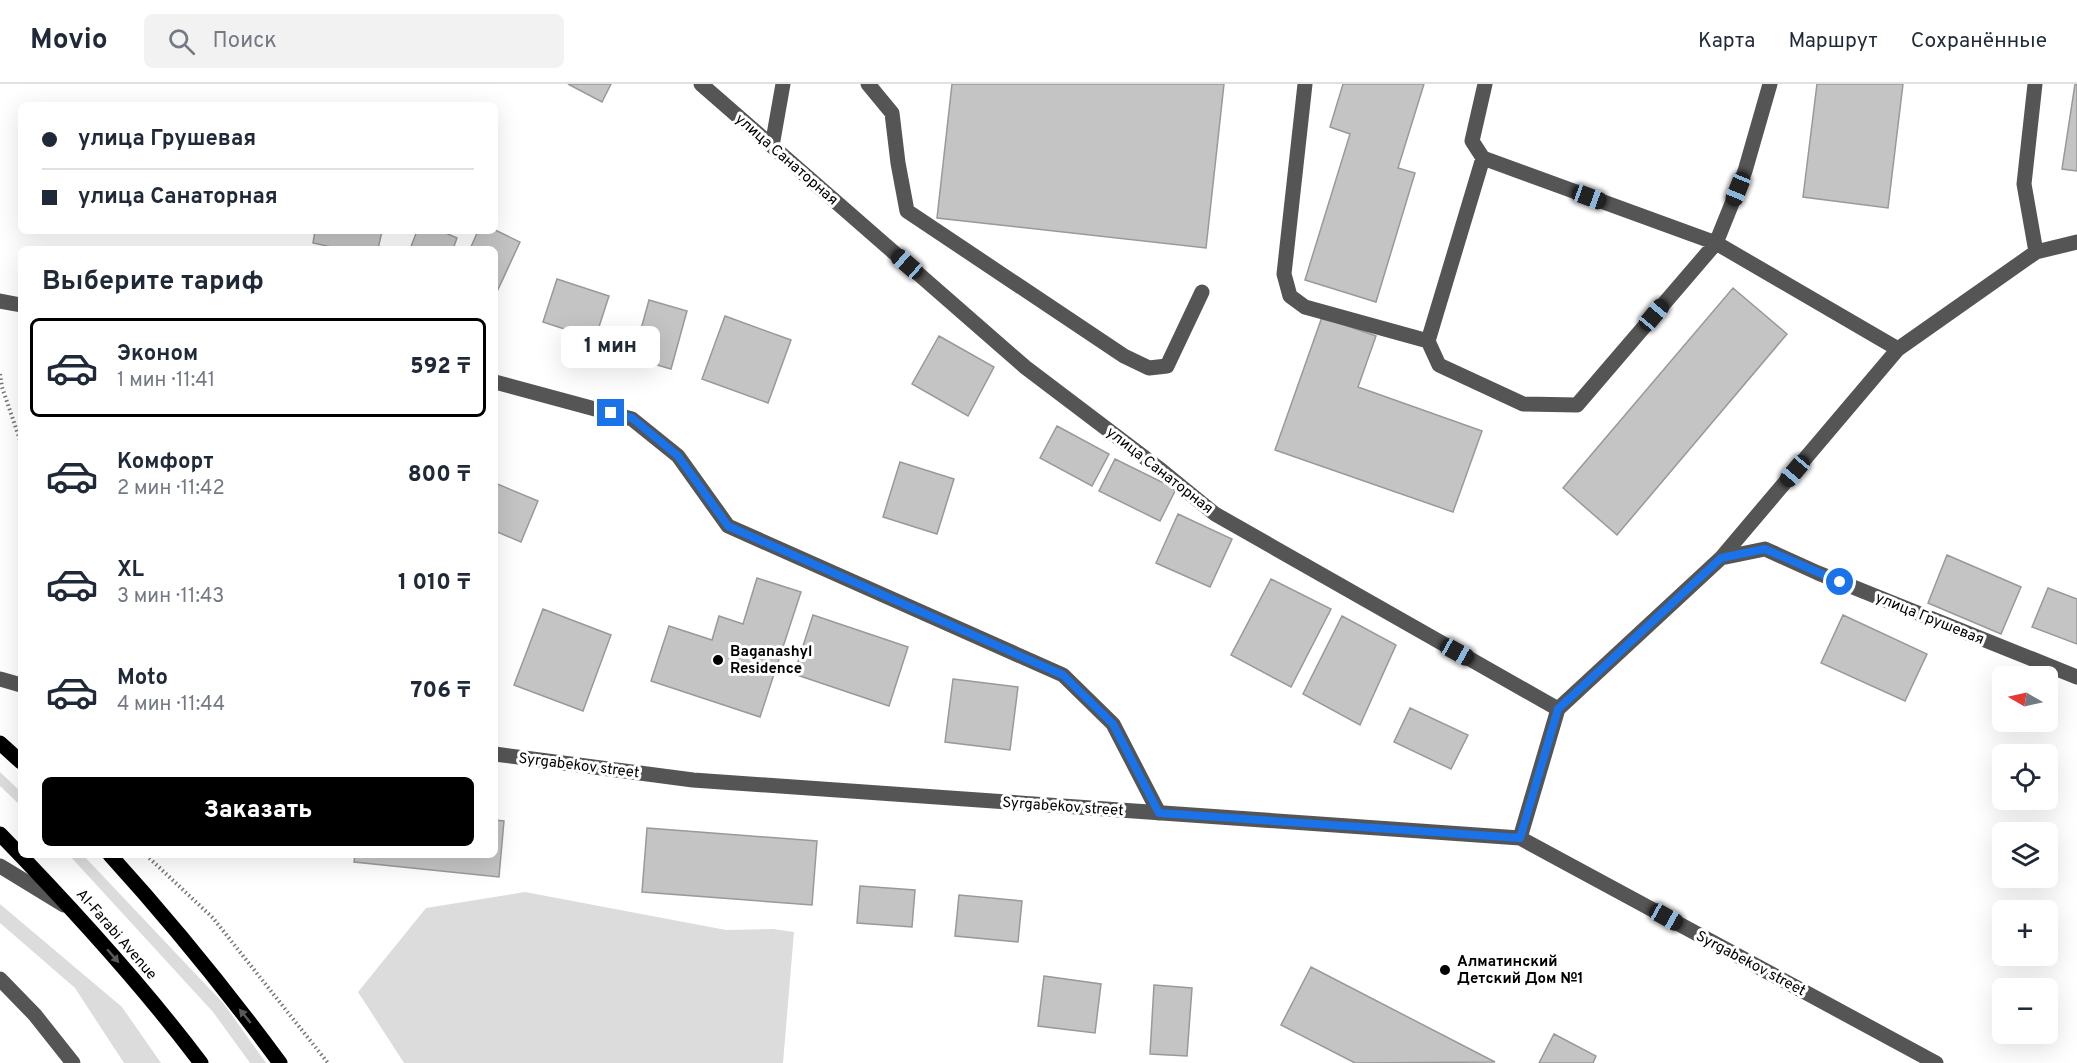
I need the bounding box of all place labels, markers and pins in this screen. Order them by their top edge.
place label: Baganashyl Residence [730,643,812,679]
marker: Baganashyl Residence [711,653,725,667]
place label: Алматинский Детский Дом №1 [1457,953,1583,989]
marker: Алматинский Детский Дом №1 [1438,963,1452,977]

